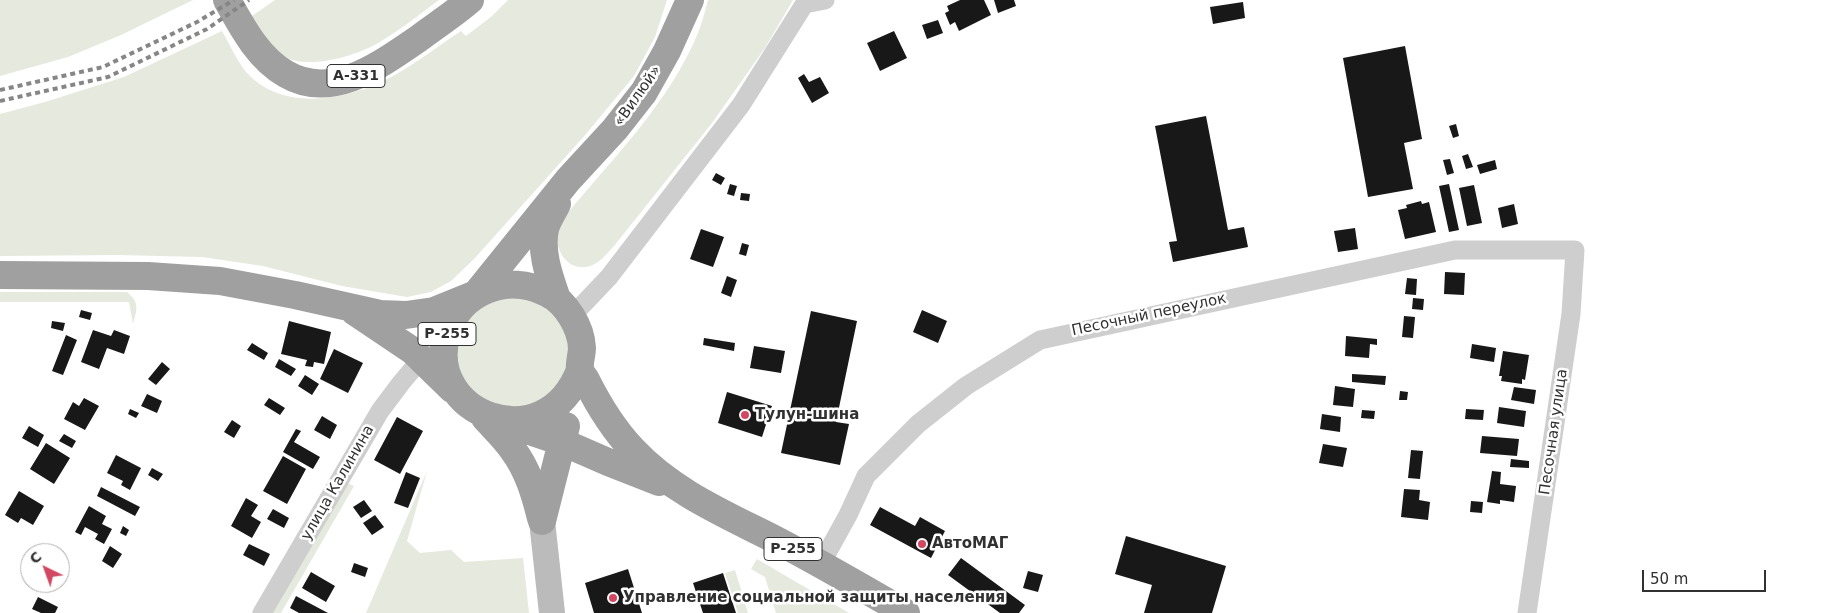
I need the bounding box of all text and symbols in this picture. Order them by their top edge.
street label: «Вилюй» [610,62,666,130]
road number: А-331 [327,64,385,88]
street label: Песочный переулок [1070,290,1228,340]
road number: Р-255 [418,322,476,346]
street label: Песочная улица [1536,368,1572,496]
place label: Тулун-шина [755,406,859,424]
marker: Тулун-шина [739,409,751,421]
street label: улица Калинина [298,422,378,544]
place label: АвтоМАГ [932,535,1008,553]
road number: Р-255 [764,538,822,560]
marker: АвтоМАГ [916,538,928,550]
north arrow [20,543,70,593]
text: С [26,548,45,567]
scale bar [1645,560,1769,592]
text: 50 m [1650,570,1688,588]
place label: Управление социальной защиты населения [623,589,1005,607]
marker: Управление социальной защиты населения [607,592,619,604]

